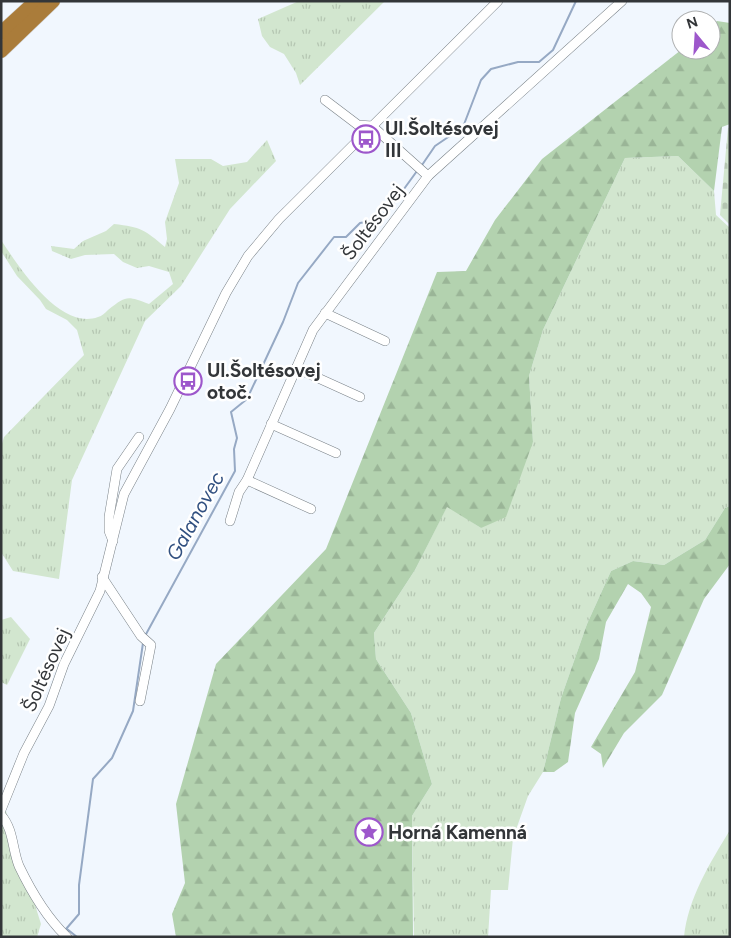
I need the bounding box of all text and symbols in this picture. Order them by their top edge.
north arrow [671,10,721,60]
text: N [684,13,700,33]
place label: Ul.Šoltésovej III [385,117,499,162]
bus stop icon: Ul.Šoltésovej III [351,124,381,154]
street label: Šoltésovej [337,179,409,265]
place label: Ul.Šoltésovej otoč. [207,359,321,404]
bus stop icon: Ul.Šoltésovej otoč. [173,366,203,396]
water label: Galanovec [161,467,229,565]
street label: Šoltésovej [17,625,75,715]
place icon: Horná Kamenná [354,817,384,847]
place label: Horná Kamenná [388,821,527,844]

